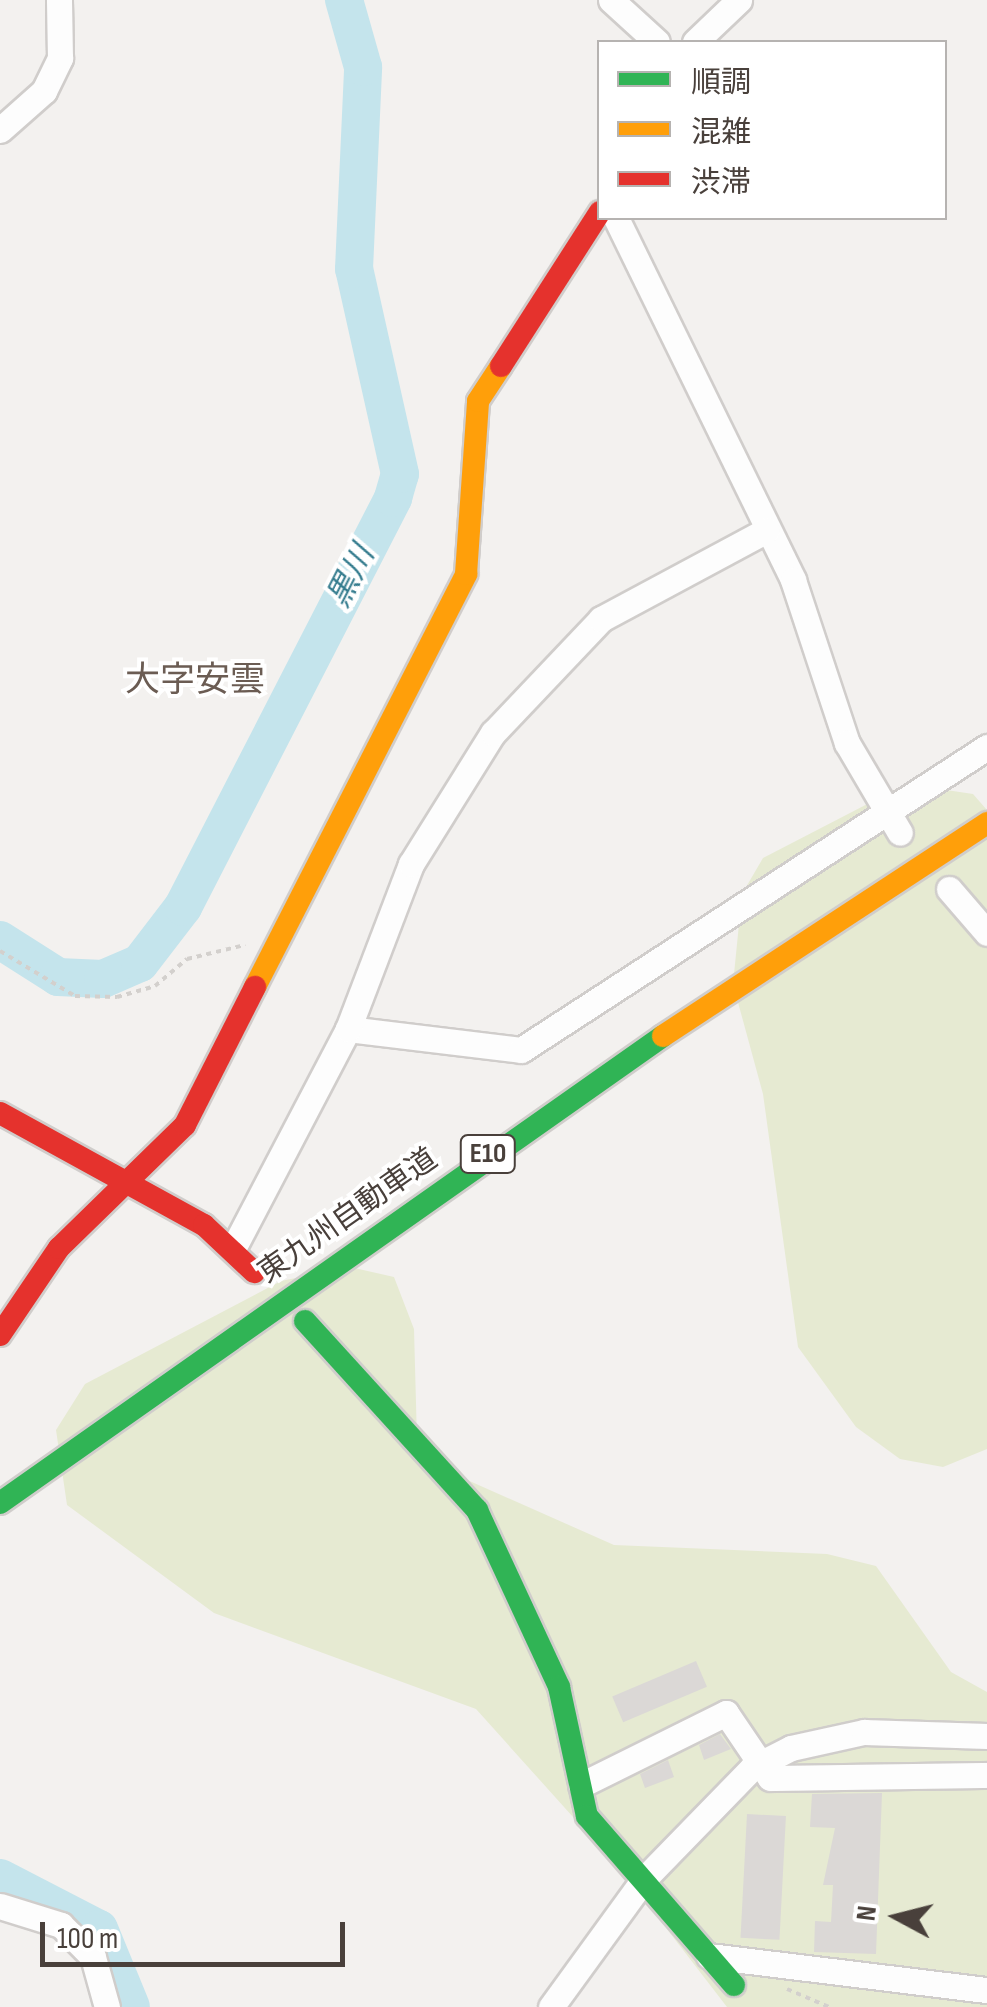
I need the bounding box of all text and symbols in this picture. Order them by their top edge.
legend [597,40,947,220]
text: 順調 [691,65,751,101]
text: 混雑 [691,115,751,151]
text: 渋滞 [691,165,751,201]
water label: 黒川 [320,540,384,614]
district label: 大字安雲 [125,660,265,702]
road number: E10 [458,1131,518,1177]
street label: 東九州自動車道 [252,1141,444,1291]
north arrow [847,1867,947,1967]
scale bar [45,1902,350,1964]
text: N [849,1904,884,1923]
text: 100 m [57,1921,118,1957]

